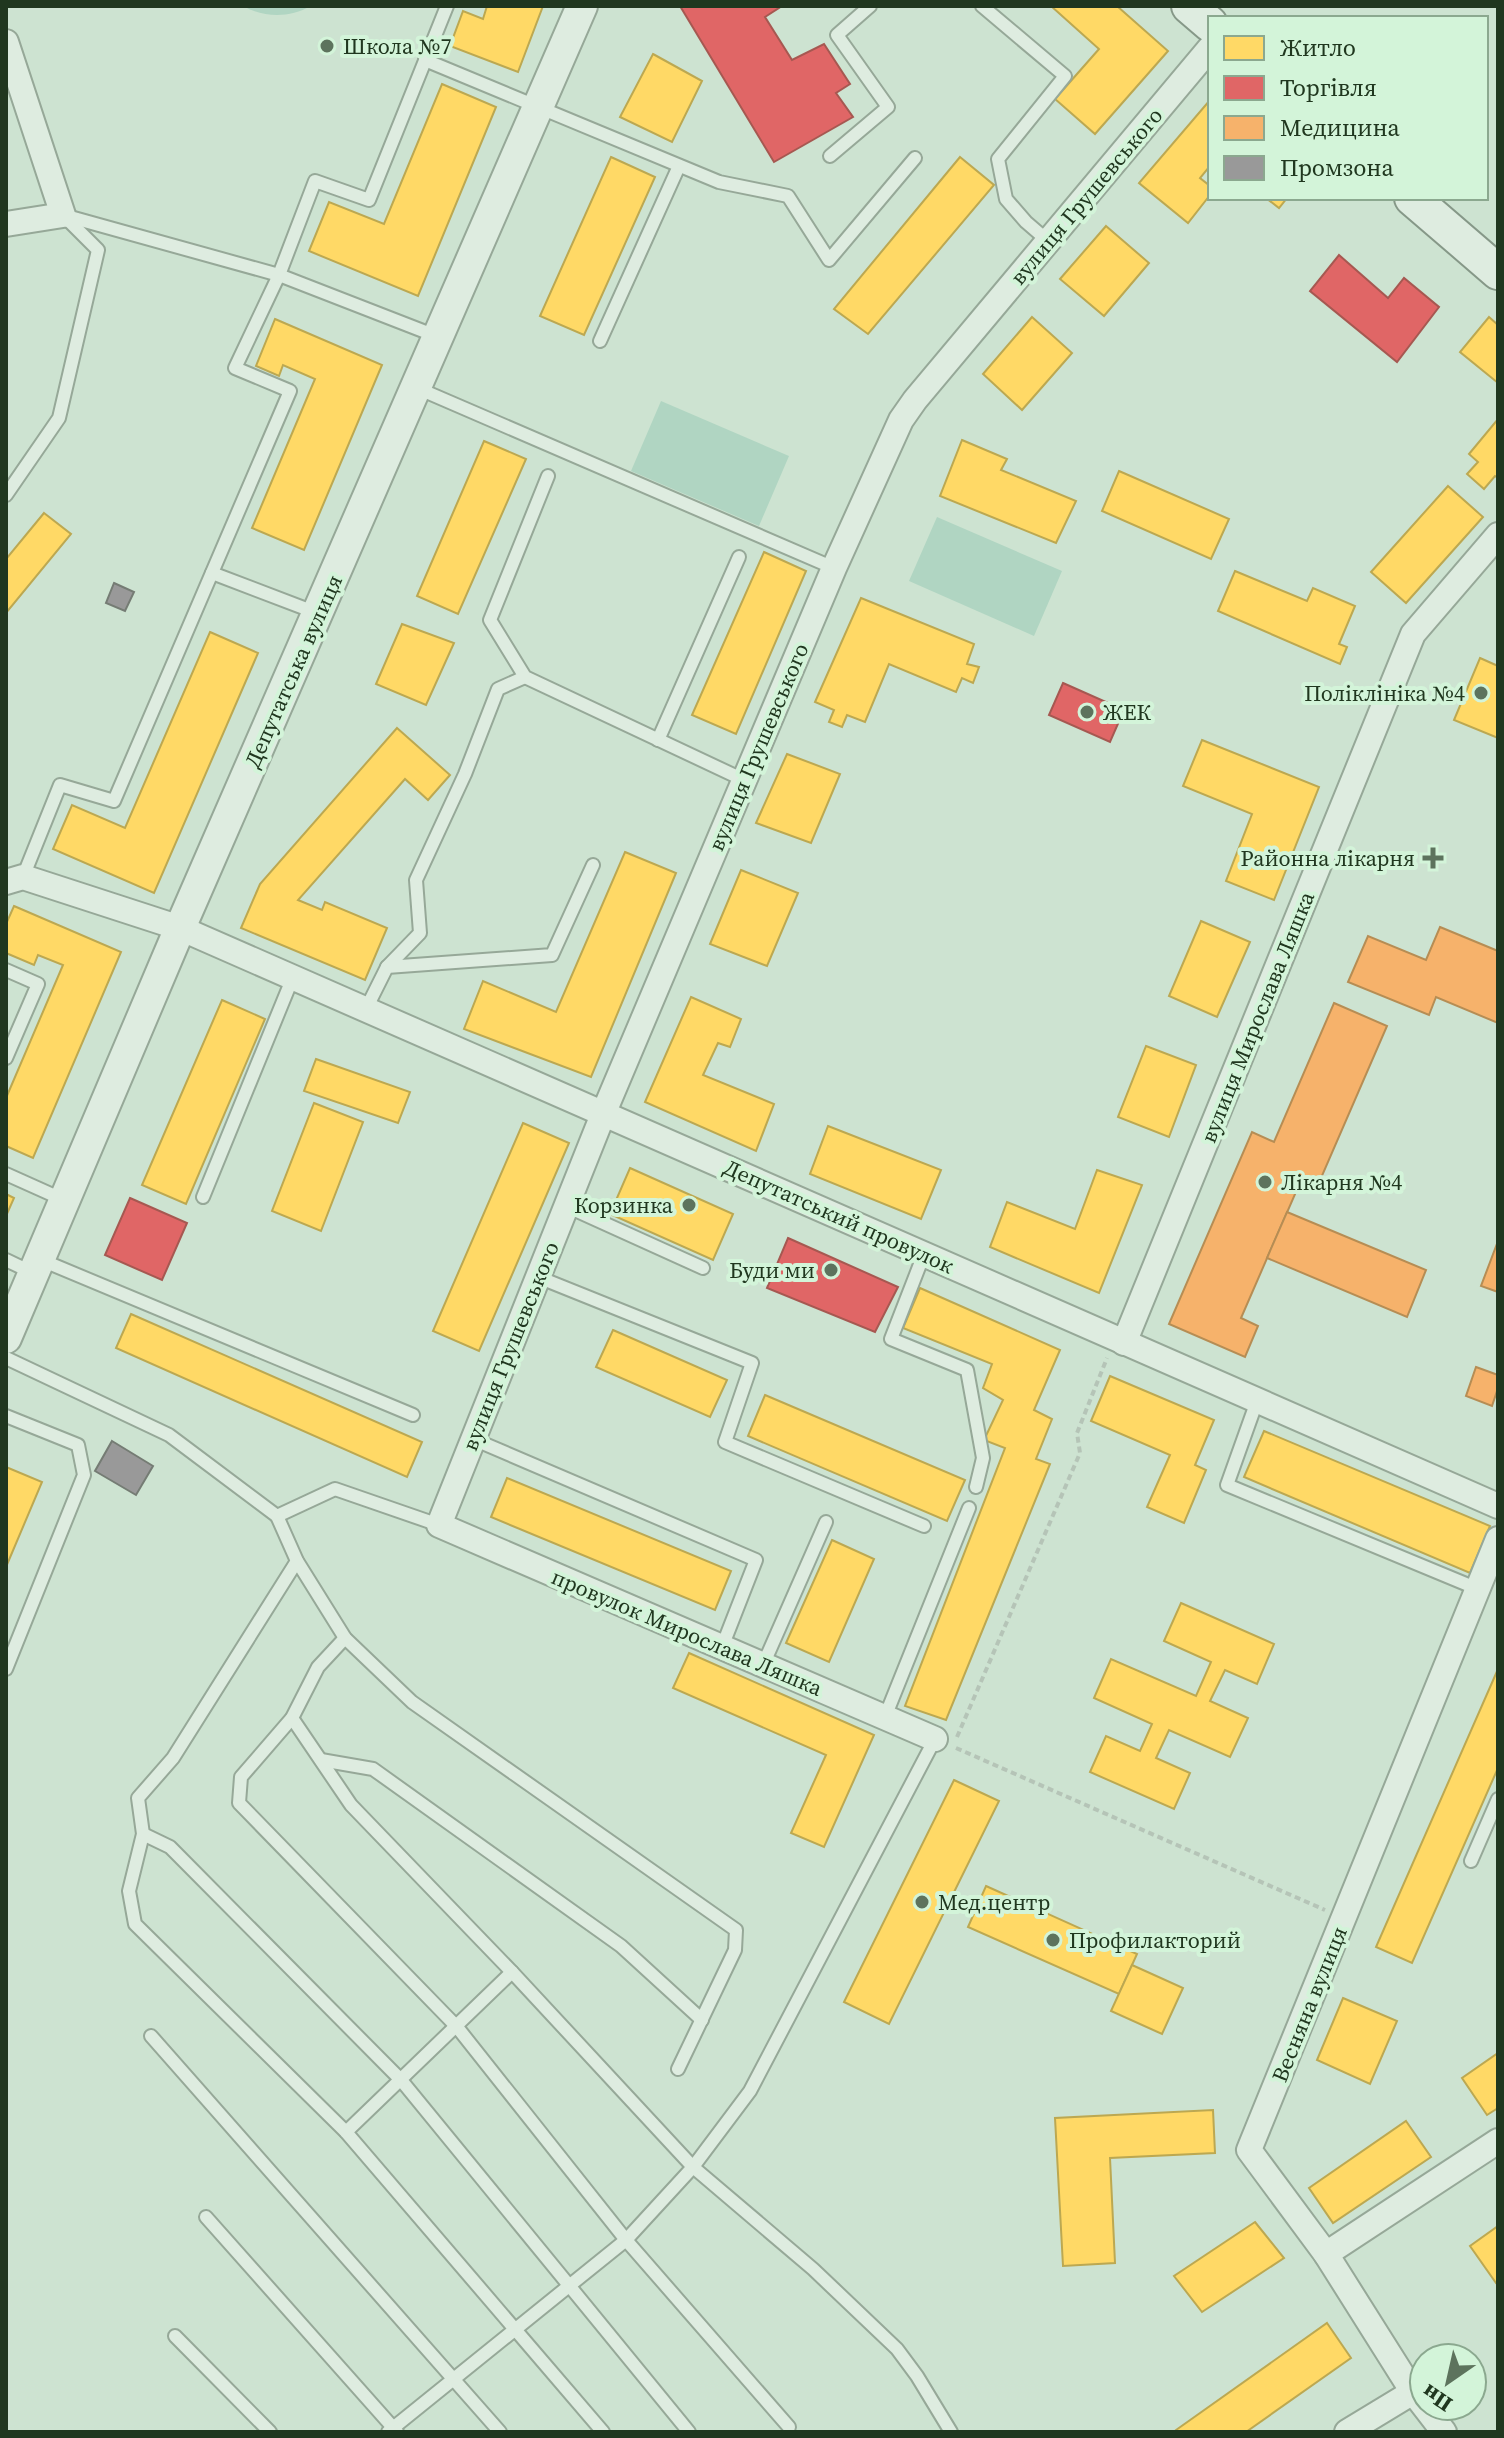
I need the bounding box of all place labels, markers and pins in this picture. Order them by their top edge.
place label: Школа №7 [343,31,452,61]
marker: Школа №7 [318,37,336,55]
place label: Поліклініка №4 [1304,678,1465,708]
marker: Поліклініка №4 [1472,684,1490,702]
place label: ЖЕК [1103,697,1151,727]
marker: ЖЕК [1078,703,1096,721]
place label: Районна лікарня [1240,843,1415,873]
marker: Районна лікарня [1422,847,1444,869]
place label: Лікарня №4 [1281,1167,1402,1197]
marker: Лікарня №4 [1256,1173,1274,1191]
place label: Корзинка [574,1190,674,1220]
marker: Корзинка [680,1196,698,1214]
place label: Буди ми [729,1255,815,1285]
marker: Буди ми [822,1261,840,1279]
place label: Мед.центр [938,1887,1050,1917]
marker: Мед.центр [913,1893,931,1911]
place label: Профилакторий [1069,1925,1241,1955]
marker: Профилакторий [1044,1931,1062,1949]

